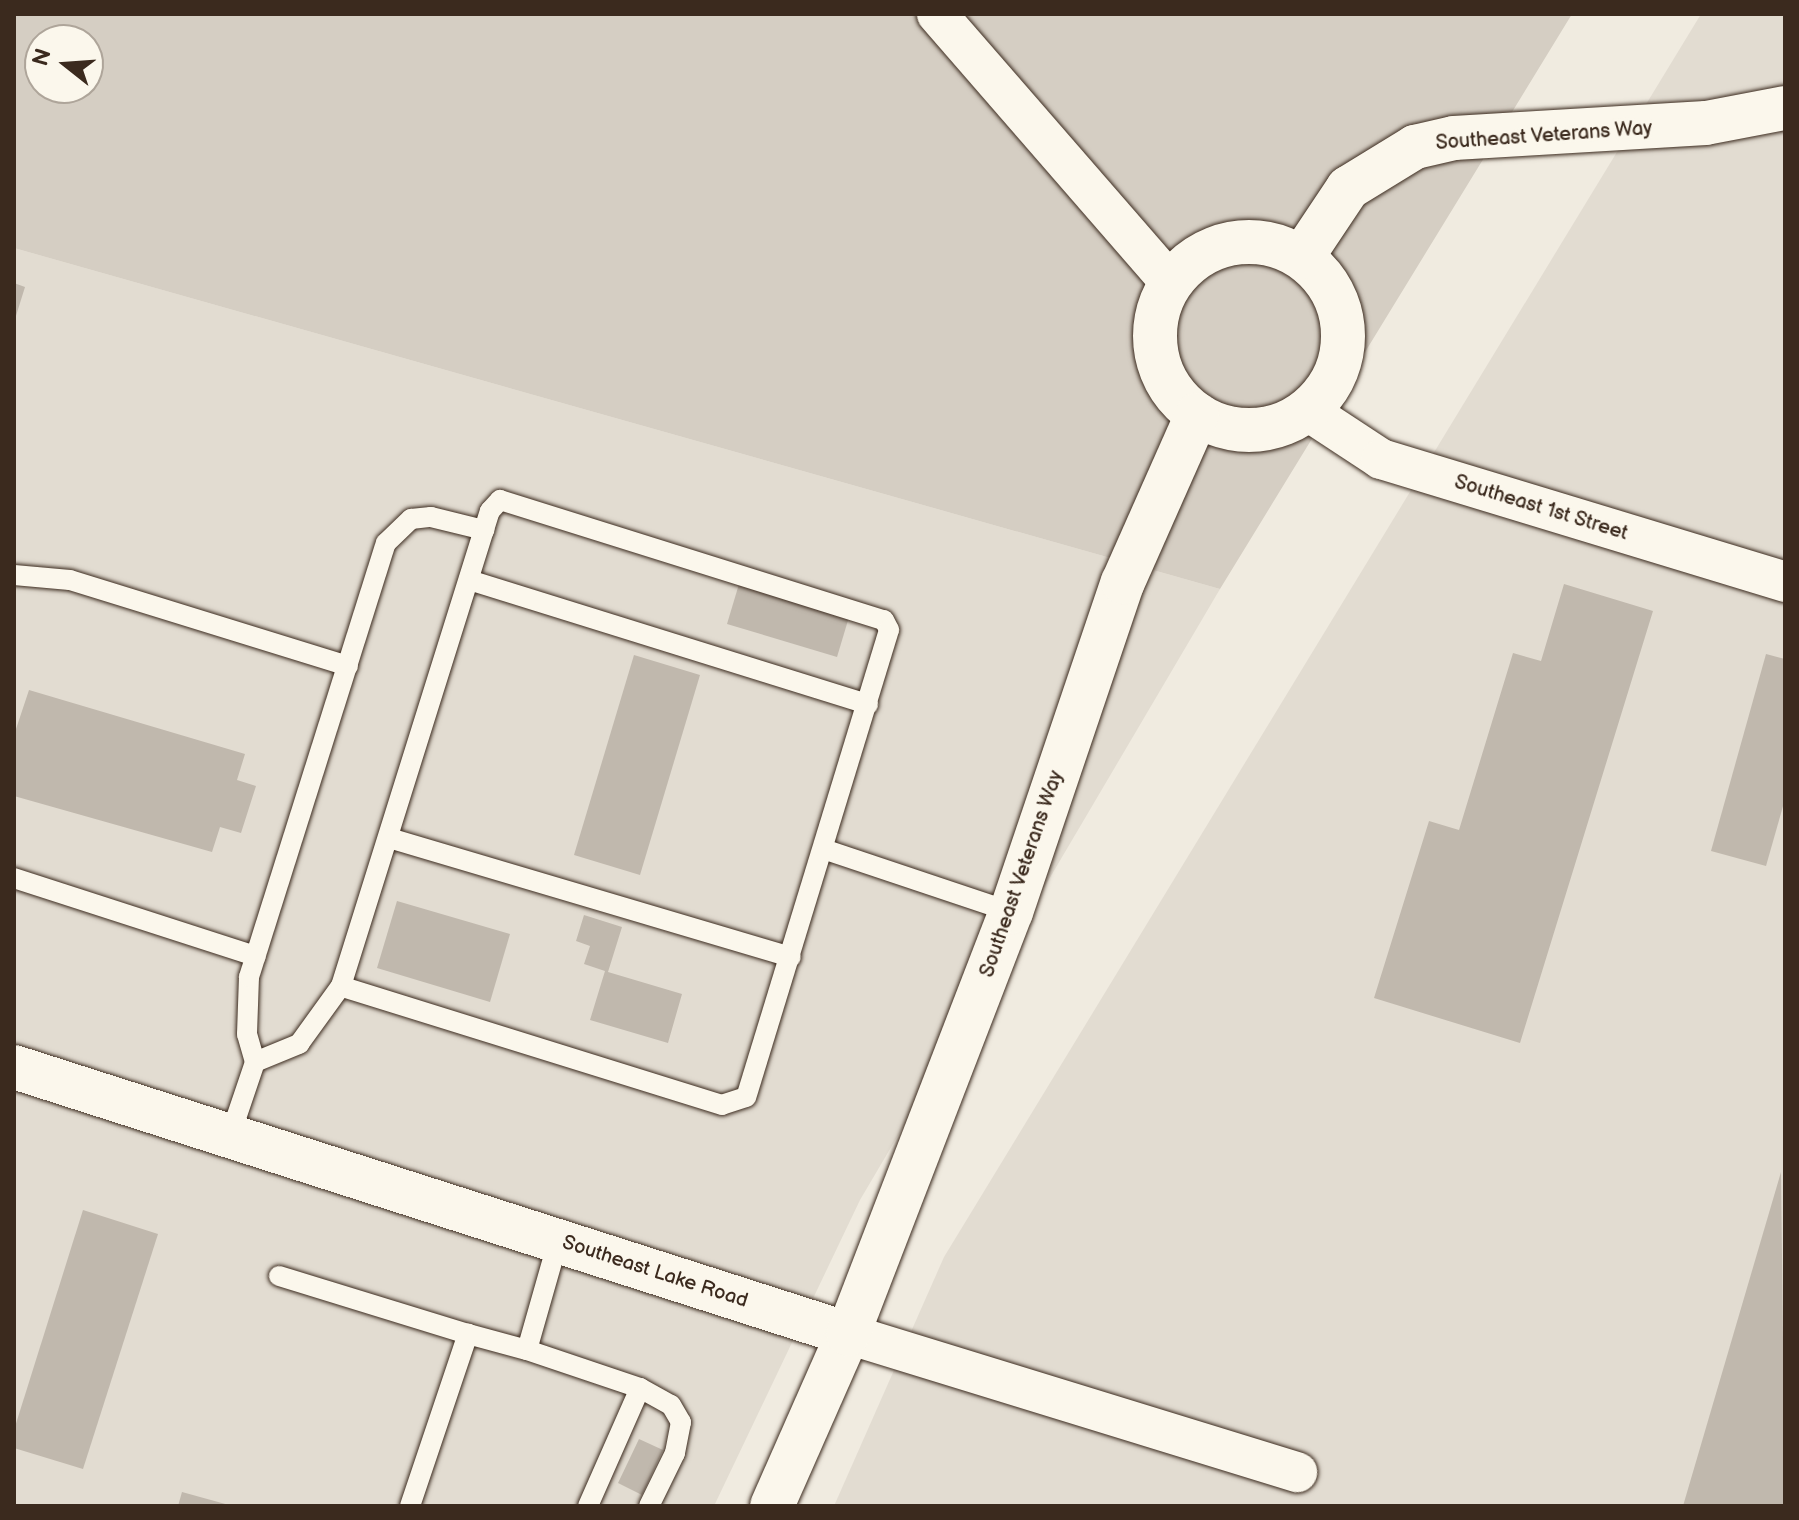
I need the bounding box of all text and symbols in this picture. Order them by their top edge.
north arrow [24,24,104,104]
text: N [27,46,58,69]
street label: Southeast Veterans Way [1434,116,1654,156]
street label: Southeast 1st Street [1451,470,1631,546]
street label: Southeast Veterans Way [975,767,1069,981]
street label: Southeast Lake Road [559,1231,751,1313]

